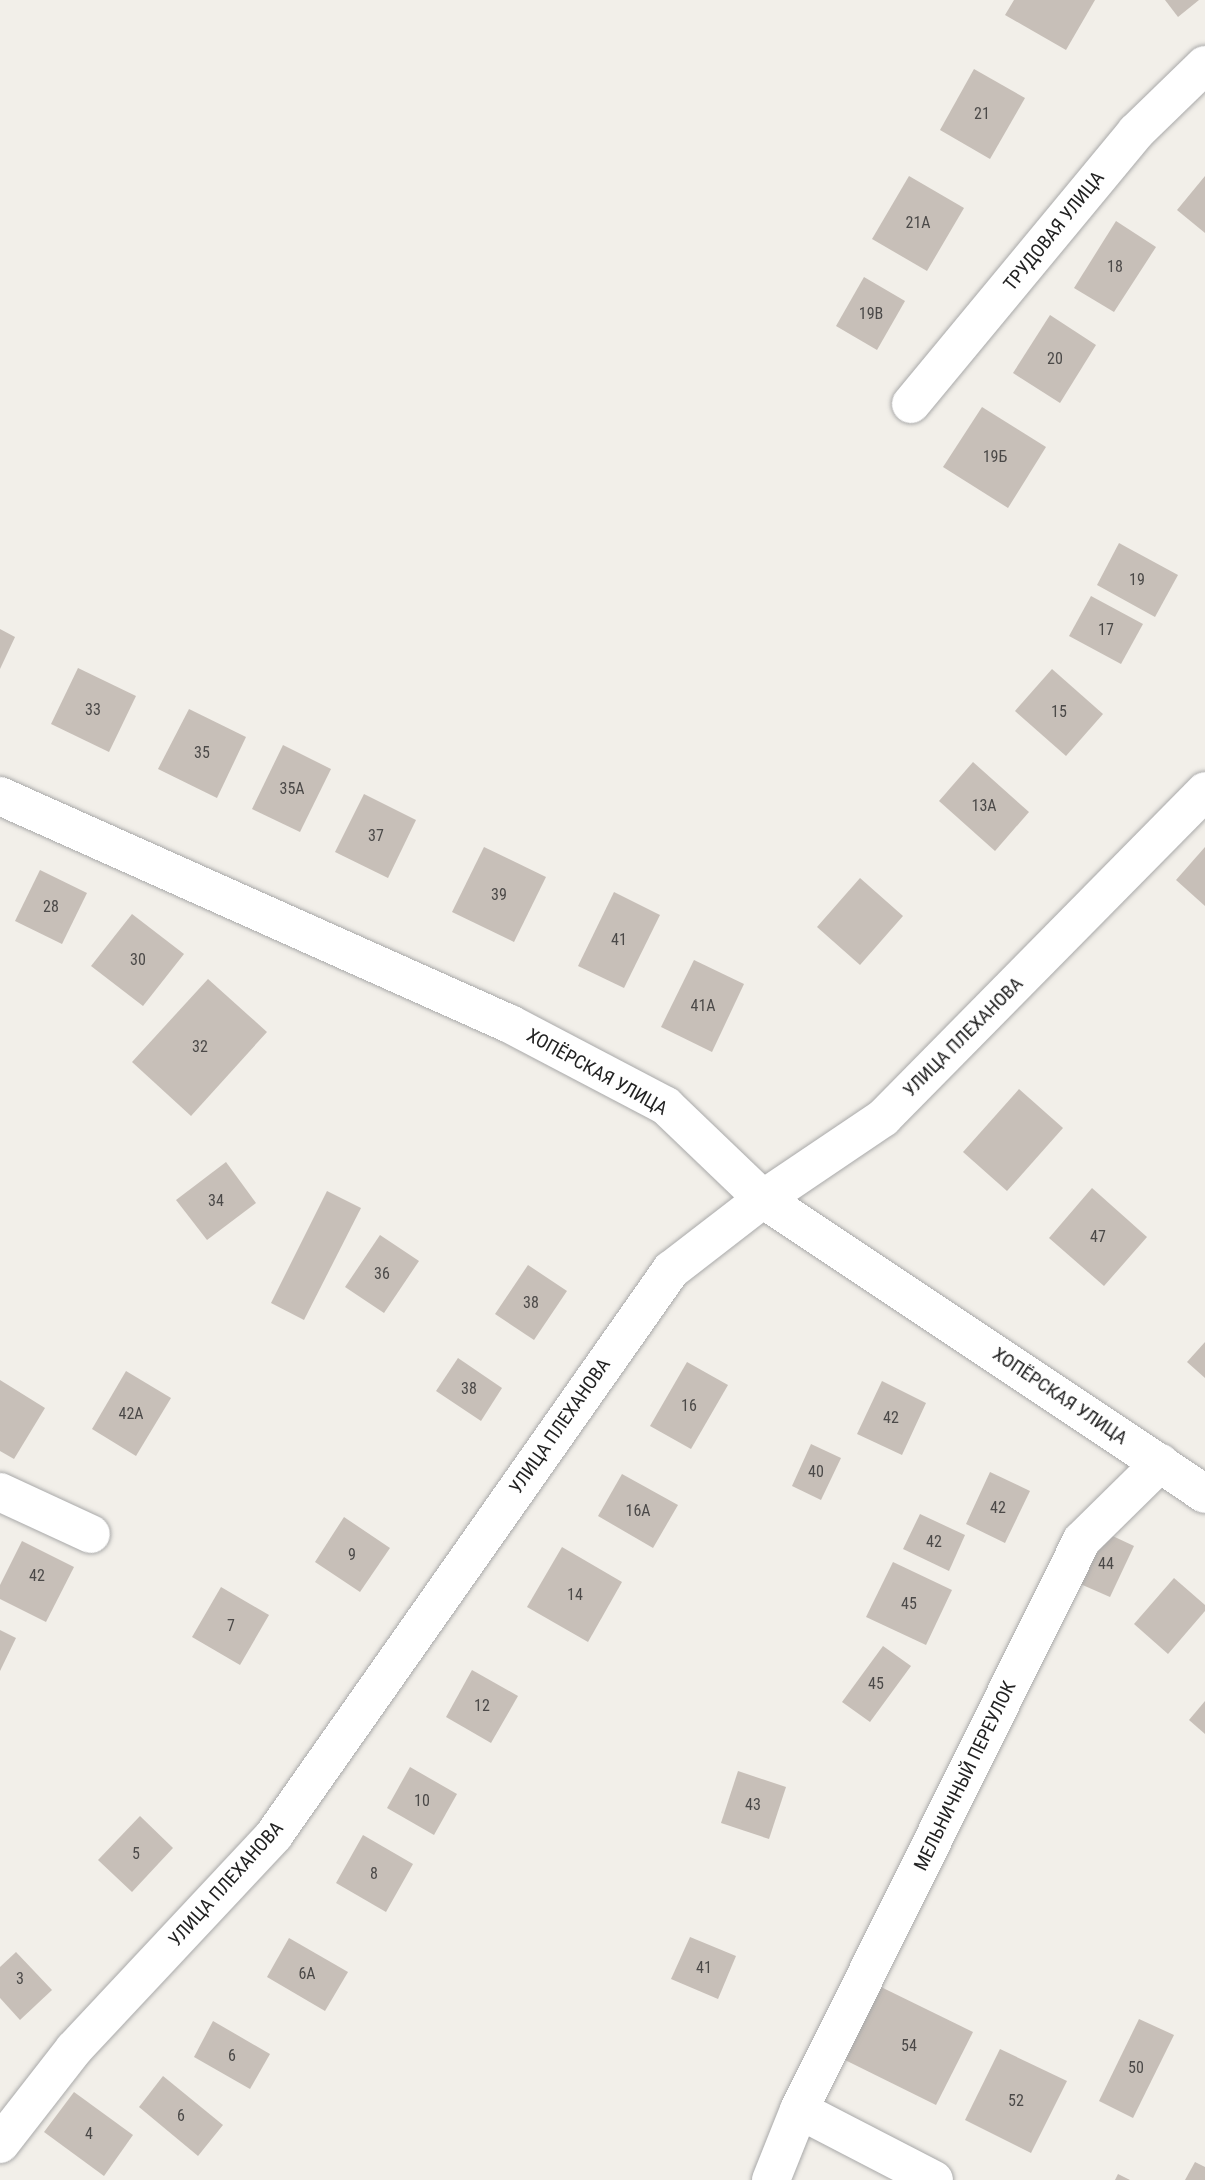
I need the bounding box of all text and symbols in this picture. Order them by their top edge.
house number: 21 [974,104,990,124]
street label: ТРУДОВАЯ УЛИЦА [999,167,1109,295]
house number: 21А [905,213,931,233]
house number: 18 [1107,257,1123,277]
house number: 19В [859,304,883,324]
house number: 20 [1047,349,1063,369]
house number: 19Б [983,447,1007,467]
house number: 19 [1129,570,1145,590]
house number: 17 [1098,620,1114,640]
house number: 33 [85,700,101,720]
house number: 15 [1051,702,1067,722]
house number: 35 [194,743,210,763]
house number: 35А [279,779,305,799]
house number: 13А [971,796,997,816]
house number: 37 [368,826,384,846]
house number: 39 [491,885,507,905]
house number: 28 [43,897,59,917]
house number: 41 [611,930,627,950]
house number: 30 [130,950,146,970]
street label: УЛИЦА ПЛЕХАНОВА [898,972,1028,1102]
house number: 41А [690,996,716,1016]
street label: ХОПЁРСКАЯ УЛИЦА [523,1024,671,1120]
house number: 32 [192,1037,208,1057]
house number: 34 [208,1191,224,1211]
house number: 47 [1090,1227,1106,1247]
house number: 36 [374,1264,390,1284]
house number: 38 [523,1293,539,1313]
street label: ХОПЁРСКАЯ УЛИЦА [988,1343,1132,1449]
street label: УЛИЦА ПЛЕХАНОВА [505,1354,615,1498]
house number: 38 [461,1379,477,1399]
house number: 16 [681,1396,697,1416]
house number: 42А [118,1404,144,1424]
house number: 42 [883,1408,899,1428]
house number: 40 [808,1462,824,1482]
house number: 42 [990,1498,1006,1518]
house number: 16А [625,1501,651,1521]
house number: 42 [926,1532,942,1552]
house number: 9 [348,1545,356,1565]
house number: 44 [1098,1554,1114,1574]
house number: 42 [29,1566,45,1586]
house number: 14 [567,1585,583,1605]
house number: 45 [901,1594,917,1614]
house number: 7 [227,1616,235,1636]
house number: 45 [868,1674,884,1694]
street label: МЕЛЬНИЧНЫЙ ПЕРЕУЛОК [909,1678,1021,1874]
house number: 12 [474,1696,490,1716]
house number: 10 [414,1791,430,1811]
house number: 43 [745,1795,761,1815]
street label: УЛИЦА ПЛЕХАНОВА [164,1817,288,1951]
house number: 5 [132,1844,140,1864]
house number: 8 [370,1864,378,1884]
house number: 41 [696,1958,712,1978]
house number: 6А [298,1964,316,1984]
house number: 3 [16,1969,24,1989]
house number: 54 [901,2036,917,2056]
house number: 6 [228,2046,236,2066]
house number: 50 [1128,2058,1144,2078]
house number: 52 [1008,2091,1024,2111]
house number: 6 [177,2106,185,2126]
house number: 4 [85,2124,93,2144]

